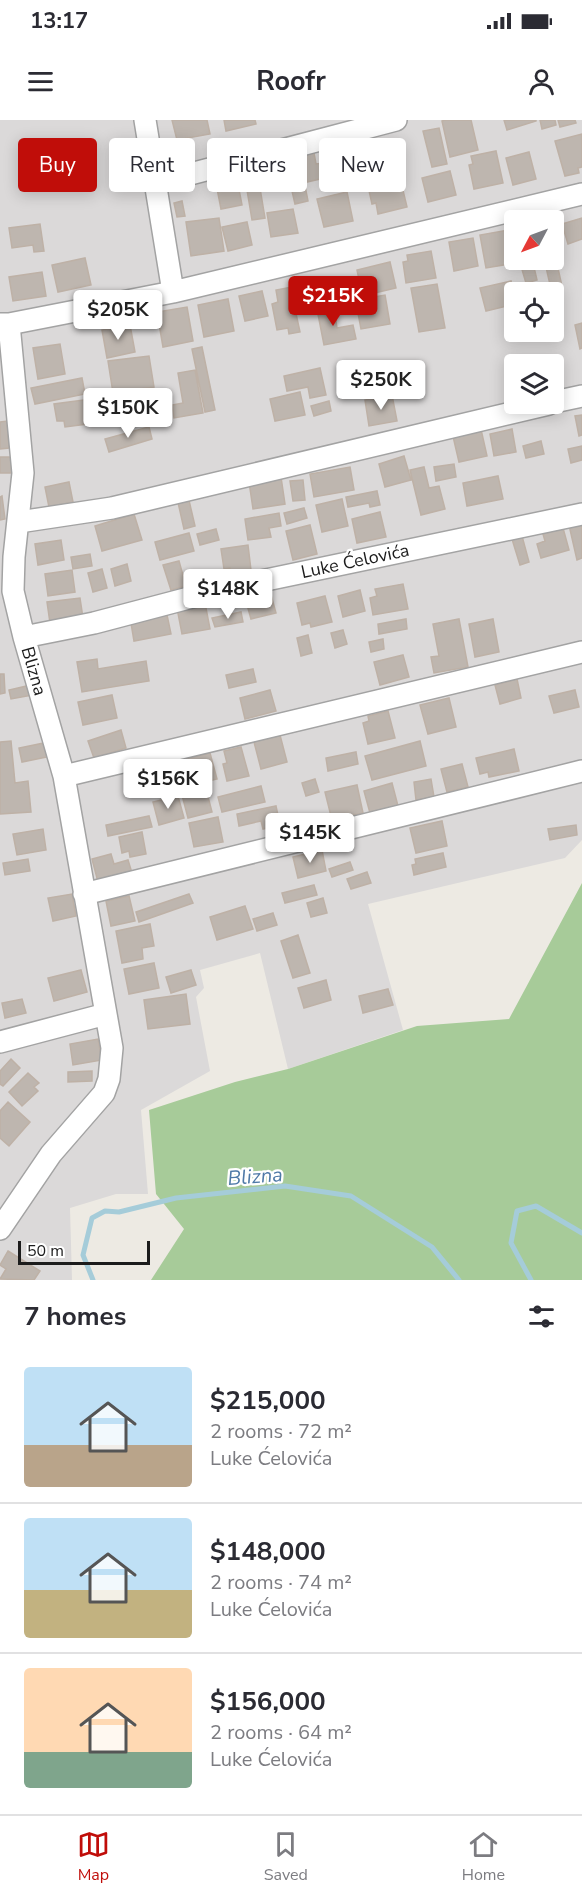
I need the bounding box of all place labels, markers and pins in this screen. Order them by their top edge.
pin: $215K [291,276,375,327]
pin: $205K [76,290,160,341]
pin: $250K [339,360,423,411]
pin: $150K [86,388,170,439]
pin: $148K [186,569,270,620]
pin: $156K [126,759,210,810]
pin: $145K [268,813,352,864]

